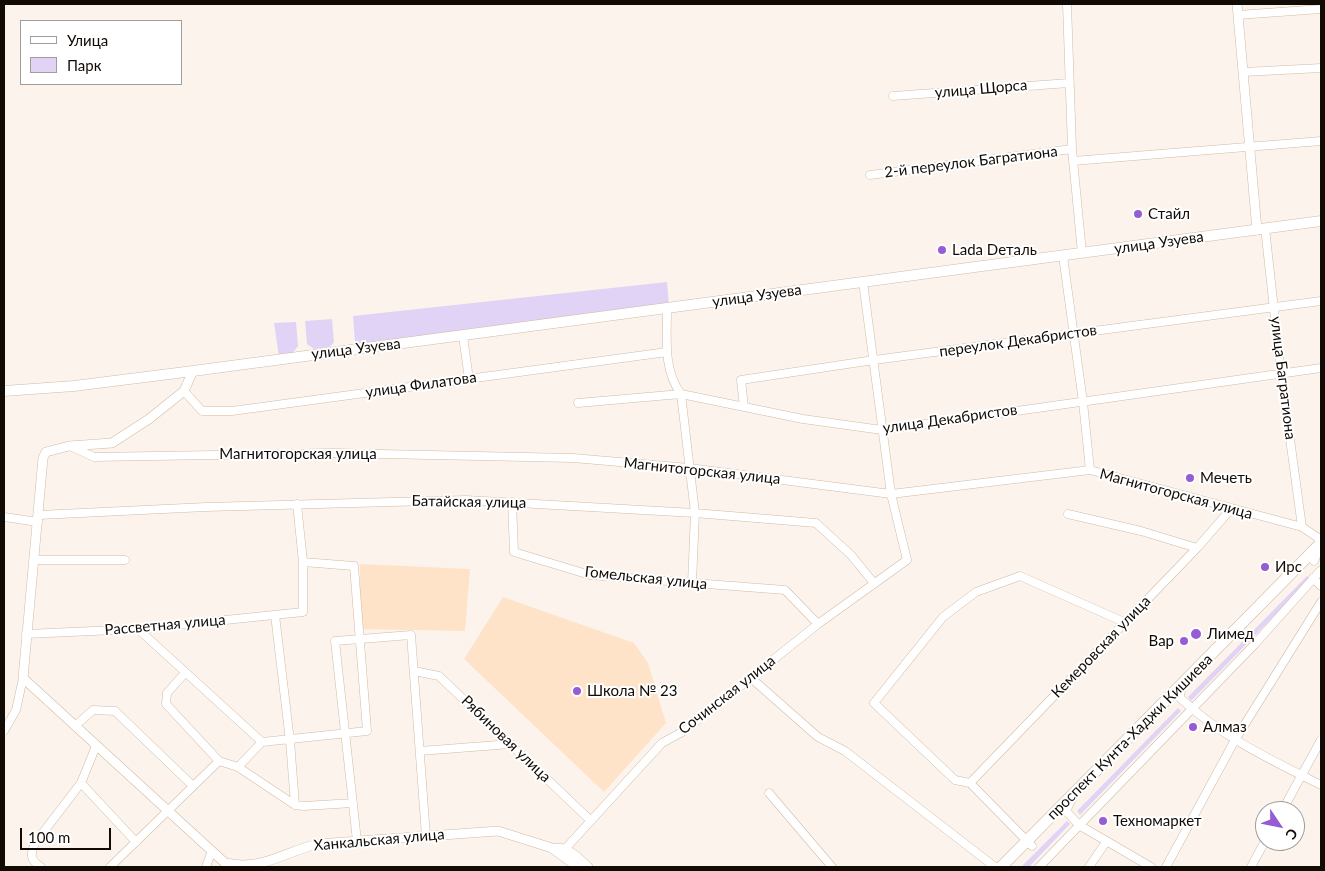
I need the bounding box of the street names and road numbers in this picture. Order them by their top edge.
street label: улица Щорса [934,76,1028,102]
street label: 2-й переулок Багратиона [883,142,1059,182]
street label: улица Узуева [1113,228,1205,258]
street label: улица Узуева [711,281,803,311]
street label: улица Багратиона [1267,315,1299,441]
street label: переулок Декабристов [938,321,1098,361]
street label: улица Узуева [310,335,402,363]
street label: улица Филатова [364,368,478,402]
street label: улица Декабристов [882,401,1018,437]
street label: Магнитогорская улица [219,445,377,463]
street label: Магнитогорская улица [623,454,781,488]
street label: Магнитогорская улица [1098,465,1254,523]
street label: Батайская улица [411,492,527,512]
street label: Гомельская улица [584,563,708,593]
street label: Кемеровская улица [1048,592,1154,702]
street label: Рассветная улица [104,611,226,639]
street label: проспект Кунта-Хаджи Кишиева [1043,650,1217,824]
street label: Сочинская улица [675,652,779,738]
street label: Рябиновая улица [458,692,554,786]
street label: Ханкальская улица [313,825,445,855]

